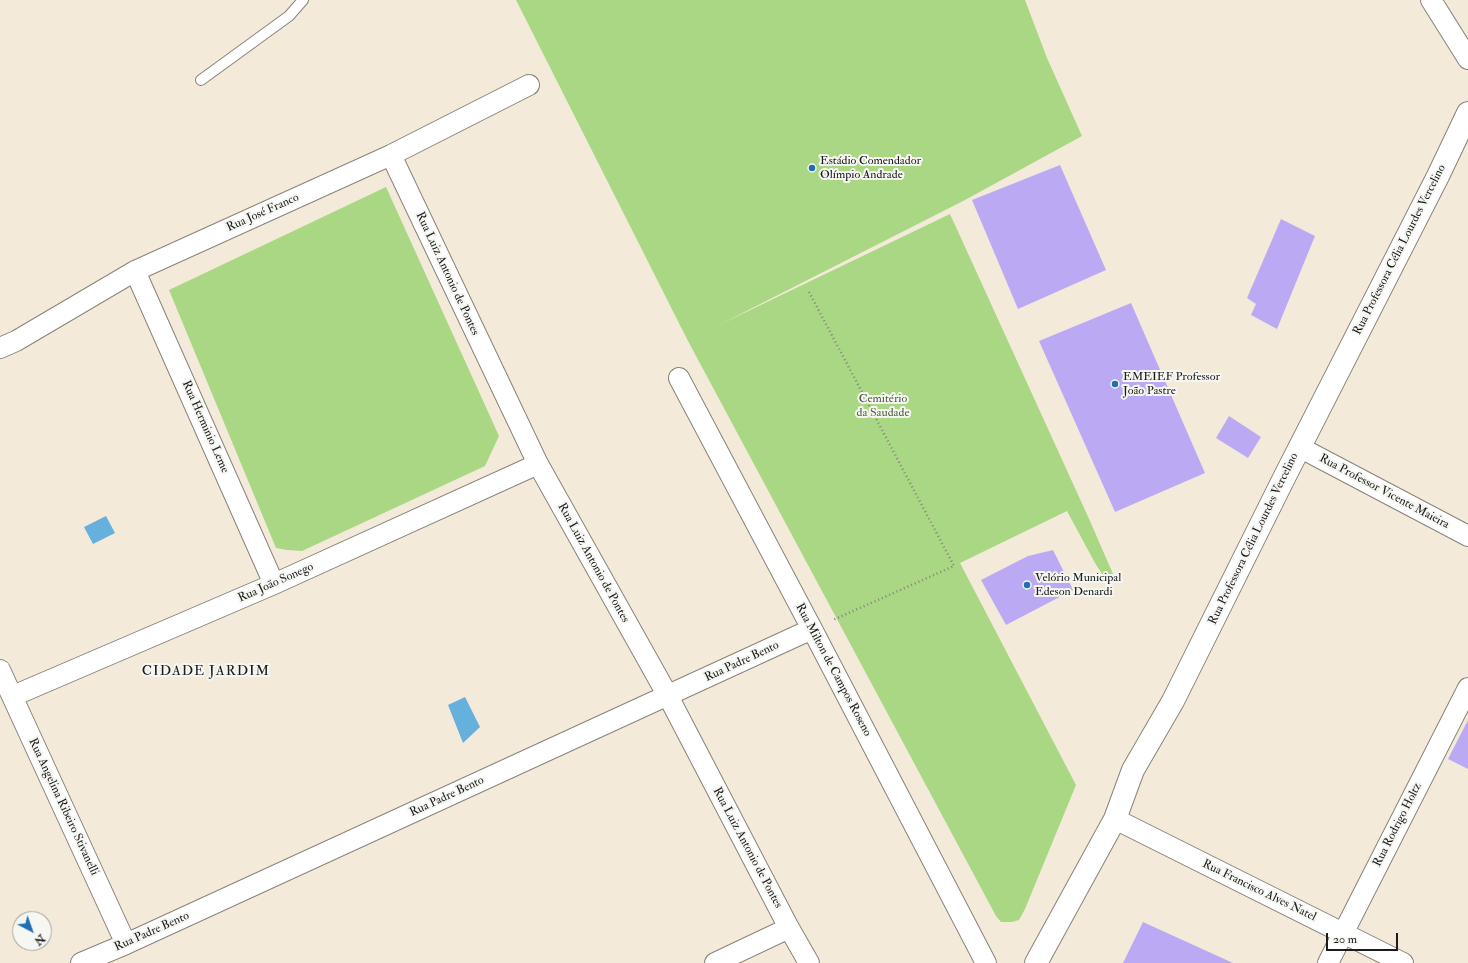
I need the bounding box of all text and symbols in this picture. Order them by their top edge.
place label: Estádio Comendador Olímpio Andrade [820,154,921,182]
street label: Rua Professora Célia Lourdes Vercelino [1351,162,1449,338]
marker: Estádio Comendador Olímpio Andrade [807,163,817,173]
street label: Rua José Franco [225,191,301,235]
street label: Rua Luiz Antonio de Pontes [412,210,482,338]
place label: EMEIEF Professor João Pastre [1123,370,1220,398]
street label: Rua Herminio Leme [178,379,232,475]
marker: EMEIEF Professor João Pastre [1110,379,1120,389]
park label: Cemitério da Saudade [857,392,909,420]
street label: Rua Professora Célia Lourdes Vercelino [1206,451,1302,627]
street label: Rua Professor Vicente Maieira [1316,452,1452,532]
street label: Rua Luiz Antonio de Pontes [554,501,632,625]
street label: Rua João Sonego [236,560,316,606]
place label: Velório Municipal Edeson Denardi [1035,571,1121,599]
marker: Velório Municipal Edeson Denardi [1022,580,1032,590]
street label: Rua Milton de Campos Roseno [792,601,874,739]
street label: Rua Padre Bento [703,639,781,685]
district label: CIDADE JARDIM [142,664,270,680]
street label: Rua Angelina Ribeiro Stivanelli [25,736,101,878]
street label: Rua Padre Bento [408,774,486,820]
street label: Rua Rodrigo Holtz [1371,781,1425,869]
street label: Rua Luiz Antonio de Pontes [709,785,785,911]
street label: Rua Francisco Alves Natel [1200,857,1318,925]
street label: Rua Padre Bento [112,909,192,955]
north arrow [12,911,52,951]
scale bar [1328,925,1400,951]
text: N [32,932,48,948]
text: 20 m [1333,932,1357,947]

